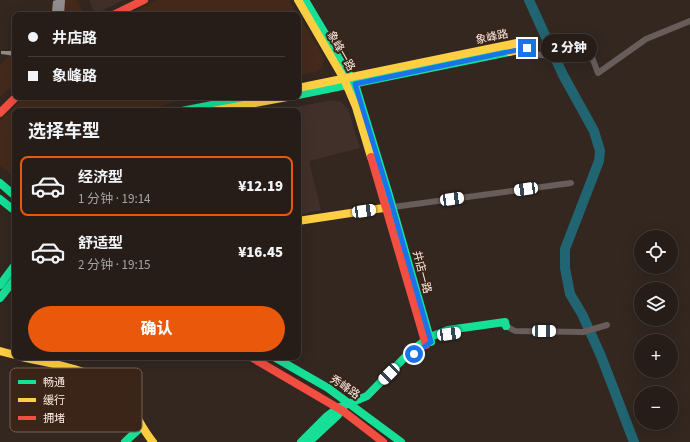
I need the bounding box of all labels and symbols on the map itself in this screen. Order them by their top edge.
street label: 象峰路 [474,26,510,48]
street label: 象峰一路 [324,28,358,74]
callout: 2 分钟 [541,34,597,62]
route end [518,39,536,57]
car [513,181,539,197]
car [439,191,465,207]
car [351,203,377,219]
street label: 井店一路 [409,249,435,295]
car [532,325,556,337]
car [436,326,462,342]
route start [405,345,423,363]
car [376,361,402,387]
legend [10,368,142,432]
street label: 秀峰路 [327,372,363,402]
text: 畅通 [43,375,65,390]
text: 缓行 [43,393,65,408]
text: 拥堵 [43,411,65,426]

